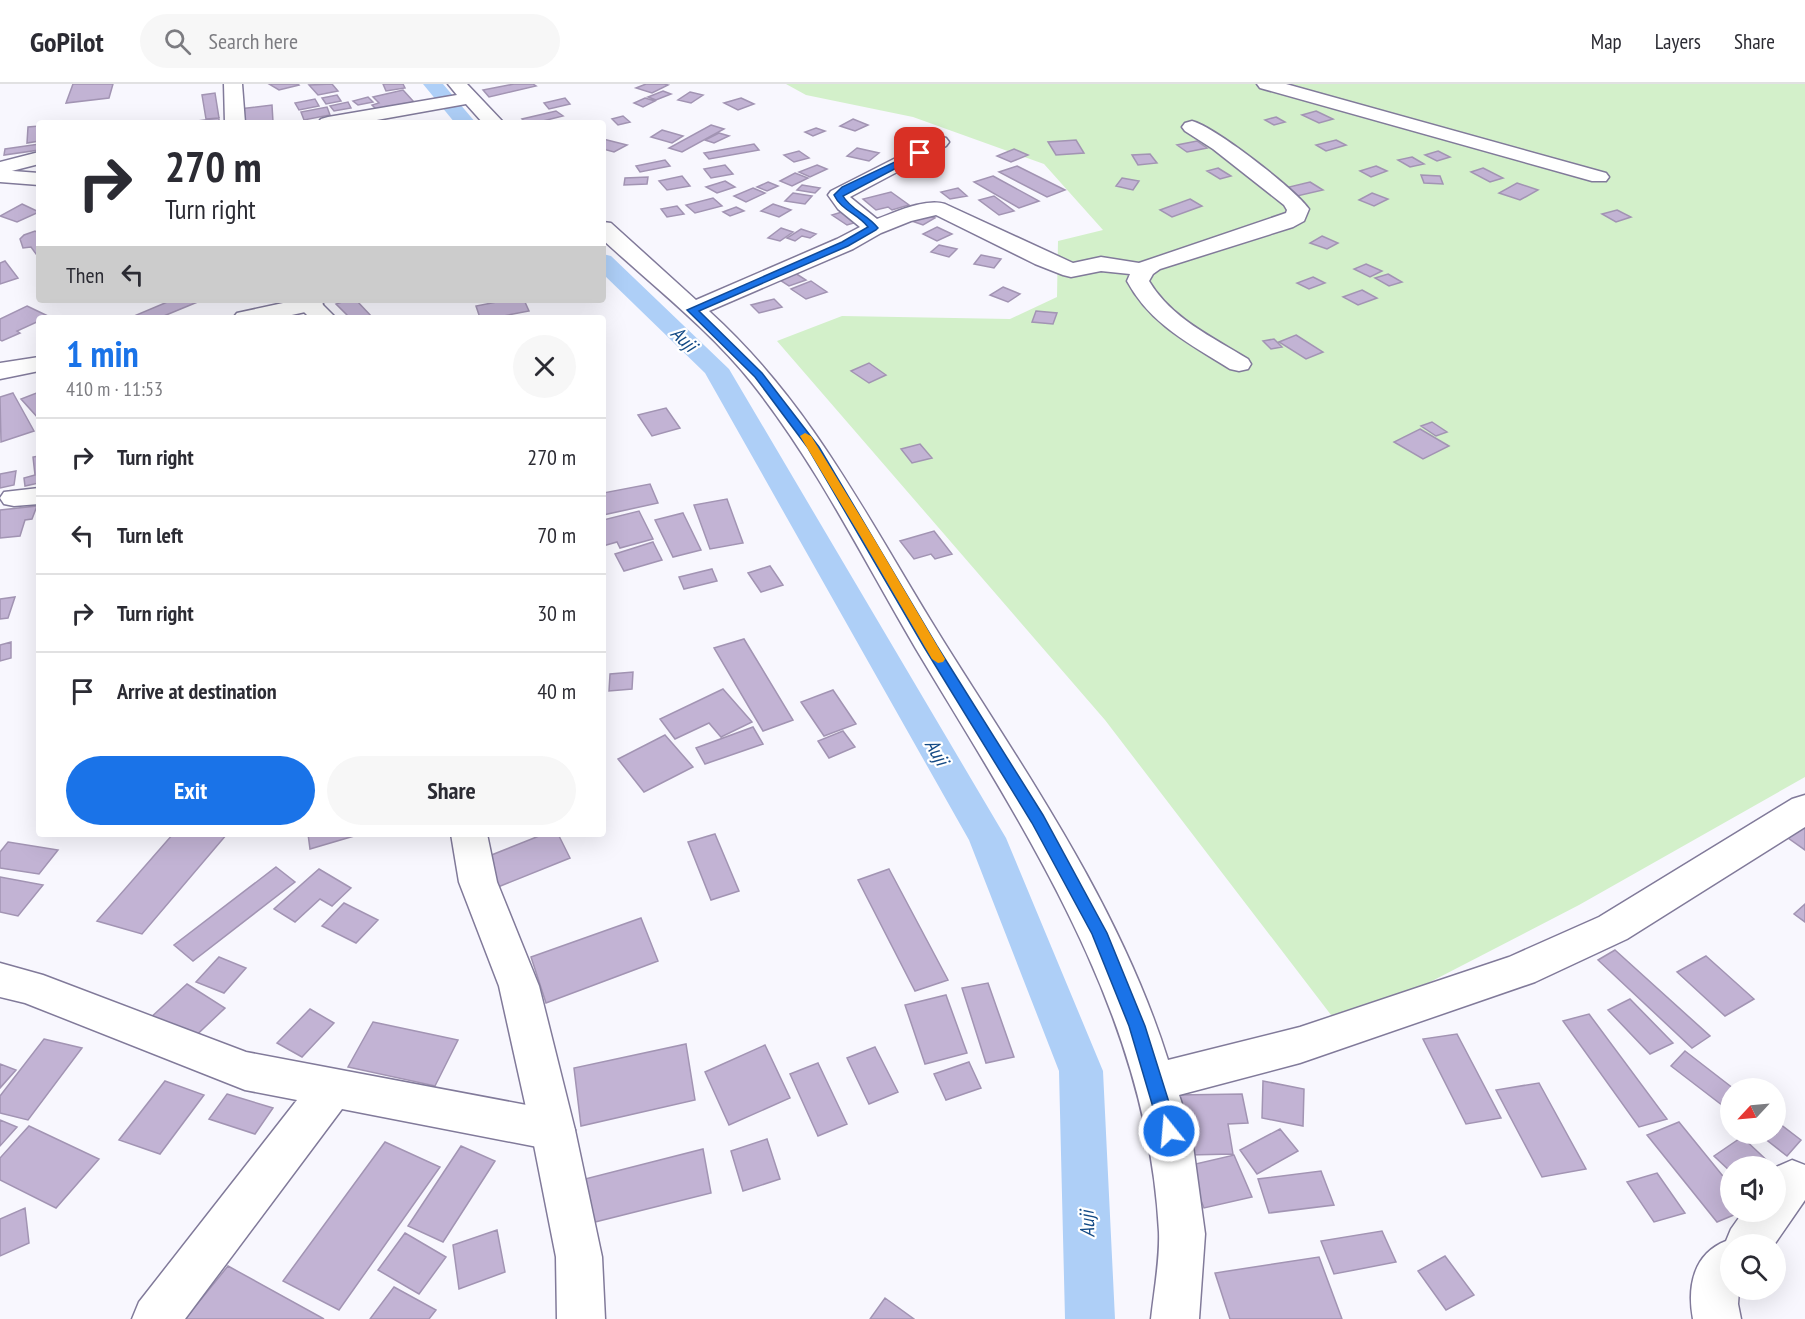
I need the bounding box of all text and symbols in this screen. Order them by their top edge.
search box [140,14,560,68]
text: GoPilot [30,23,104,60]
icon: search [161,25,194,58]
text: Search here [209,27,298,55]
text: Map [1591,28,1622,55]
text: Layers [1655,28,1701,55]
text: Share [1734,28,1775,55]
pin [894,127,945,178]
icon: arrive [903,136,936,169]
text: 270 m [165,139,262,194]
icon: right [66,144,144,222]
text: Turn right [165,192,256,226]
icon: left [116,258,149,291]
text: Then [66,261,104,289]
water label: Auji [665,320,705,360]
text: 1 min [66,330,139,377]
button: close [513,335,576,398]
text: 410 m · 11:53 [66,376,163,402]
icon: right [66,441,99,474]
text: Turn right [117,443,194,471]
text: 270 m [527,443,576,471]
icon: left [66,519,99,552]
text: Turn left [117,521,183,549]
text: 70 m [537,521,576,549]
icon: right [66,597,99,630]
text: Turn right [117,599,194,627]
text: 30 m [537,599,576,627]
icon: arrive [66,675,99,708]
text: Arrive at destination [117,677,277,705]
text: 40 m [537,677,576,705]
water label: Auji [919,734,956,772]
button: Exit [66,756,315,825]
button: Share [327,756,576,825]
north arrow [1720,1078,1786,1144]
map controls [1720,1078,1786,1300]
position arrow [1137,1099,1201,1163]
button: sound [1720,1156,1786,1222]
water label: Auji [1073,1208,1100,1238]
button: search [1720,1234,1786,1300]

